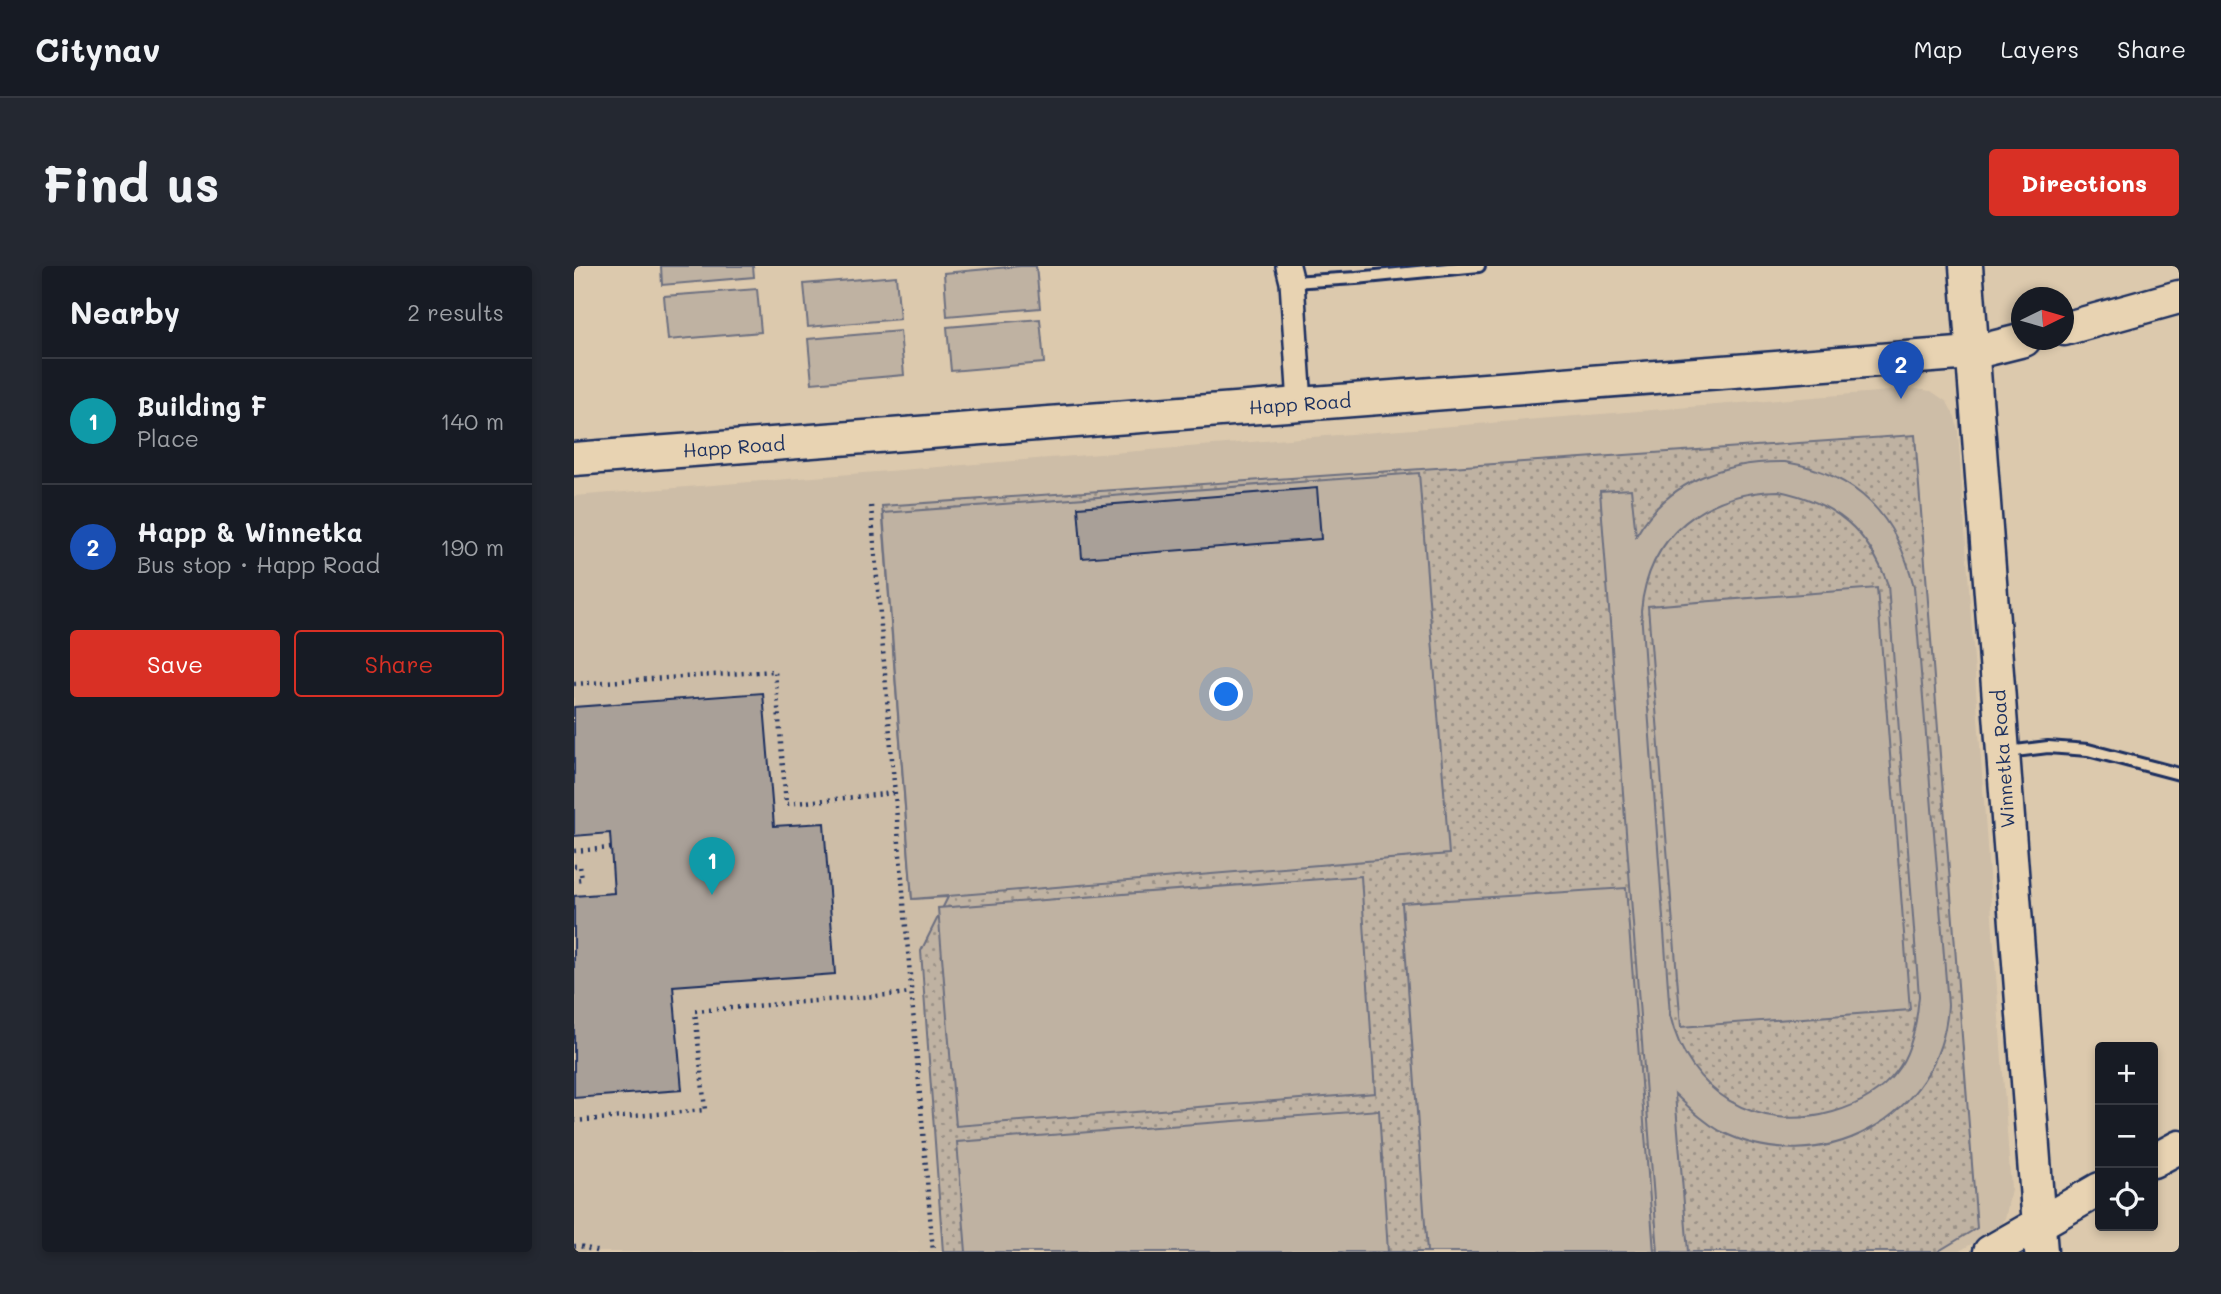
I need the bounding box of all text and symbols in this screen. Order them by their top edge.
text: Citynav [35,27,160,70]
text: Map [1914,33,1962,64]
text: Layers [2000,33,2079,64]
text: Share [2117,33,2186,64]
button: Directions [1989,149,2179,216]
text: Find us [42,151,220,214]
north arrow [2011,287,2074,350]
text: Nearby [70,292,180,332]
text: 2 results [407,297,504,327]
pin: 2 [1878,341,1924,399]
street label: Happ Road [1248,387,1352,420]
text: Building F [137,389,267,423]
text: 1 [88,406,98,436]
text: 140 m [440,406,504,436]
text: Place [137,423,199,453]
street label: Happ Road [682,430,786,463]
text: Happ & Winnetka [137,515,363,549]
text: 2 [87,532,99,562]
text: 190 m [440,532,504,562]
text: Bus stop · Happ Road [137,549,380,579]
button: Save [70,630,280,697]
button: Share [294,630,504,697]
your location [1209,677,1243,711]
street label: Winnetka Road [1985,689,2020,829]
pin: 1 [689,837,735,895]
map controls [2095,1042,2158,1231]
button: + [2095,1042,2158,1105]
button: − [2095,1105,2158,1168]
button: locate [2095,1168,2158,1231]

